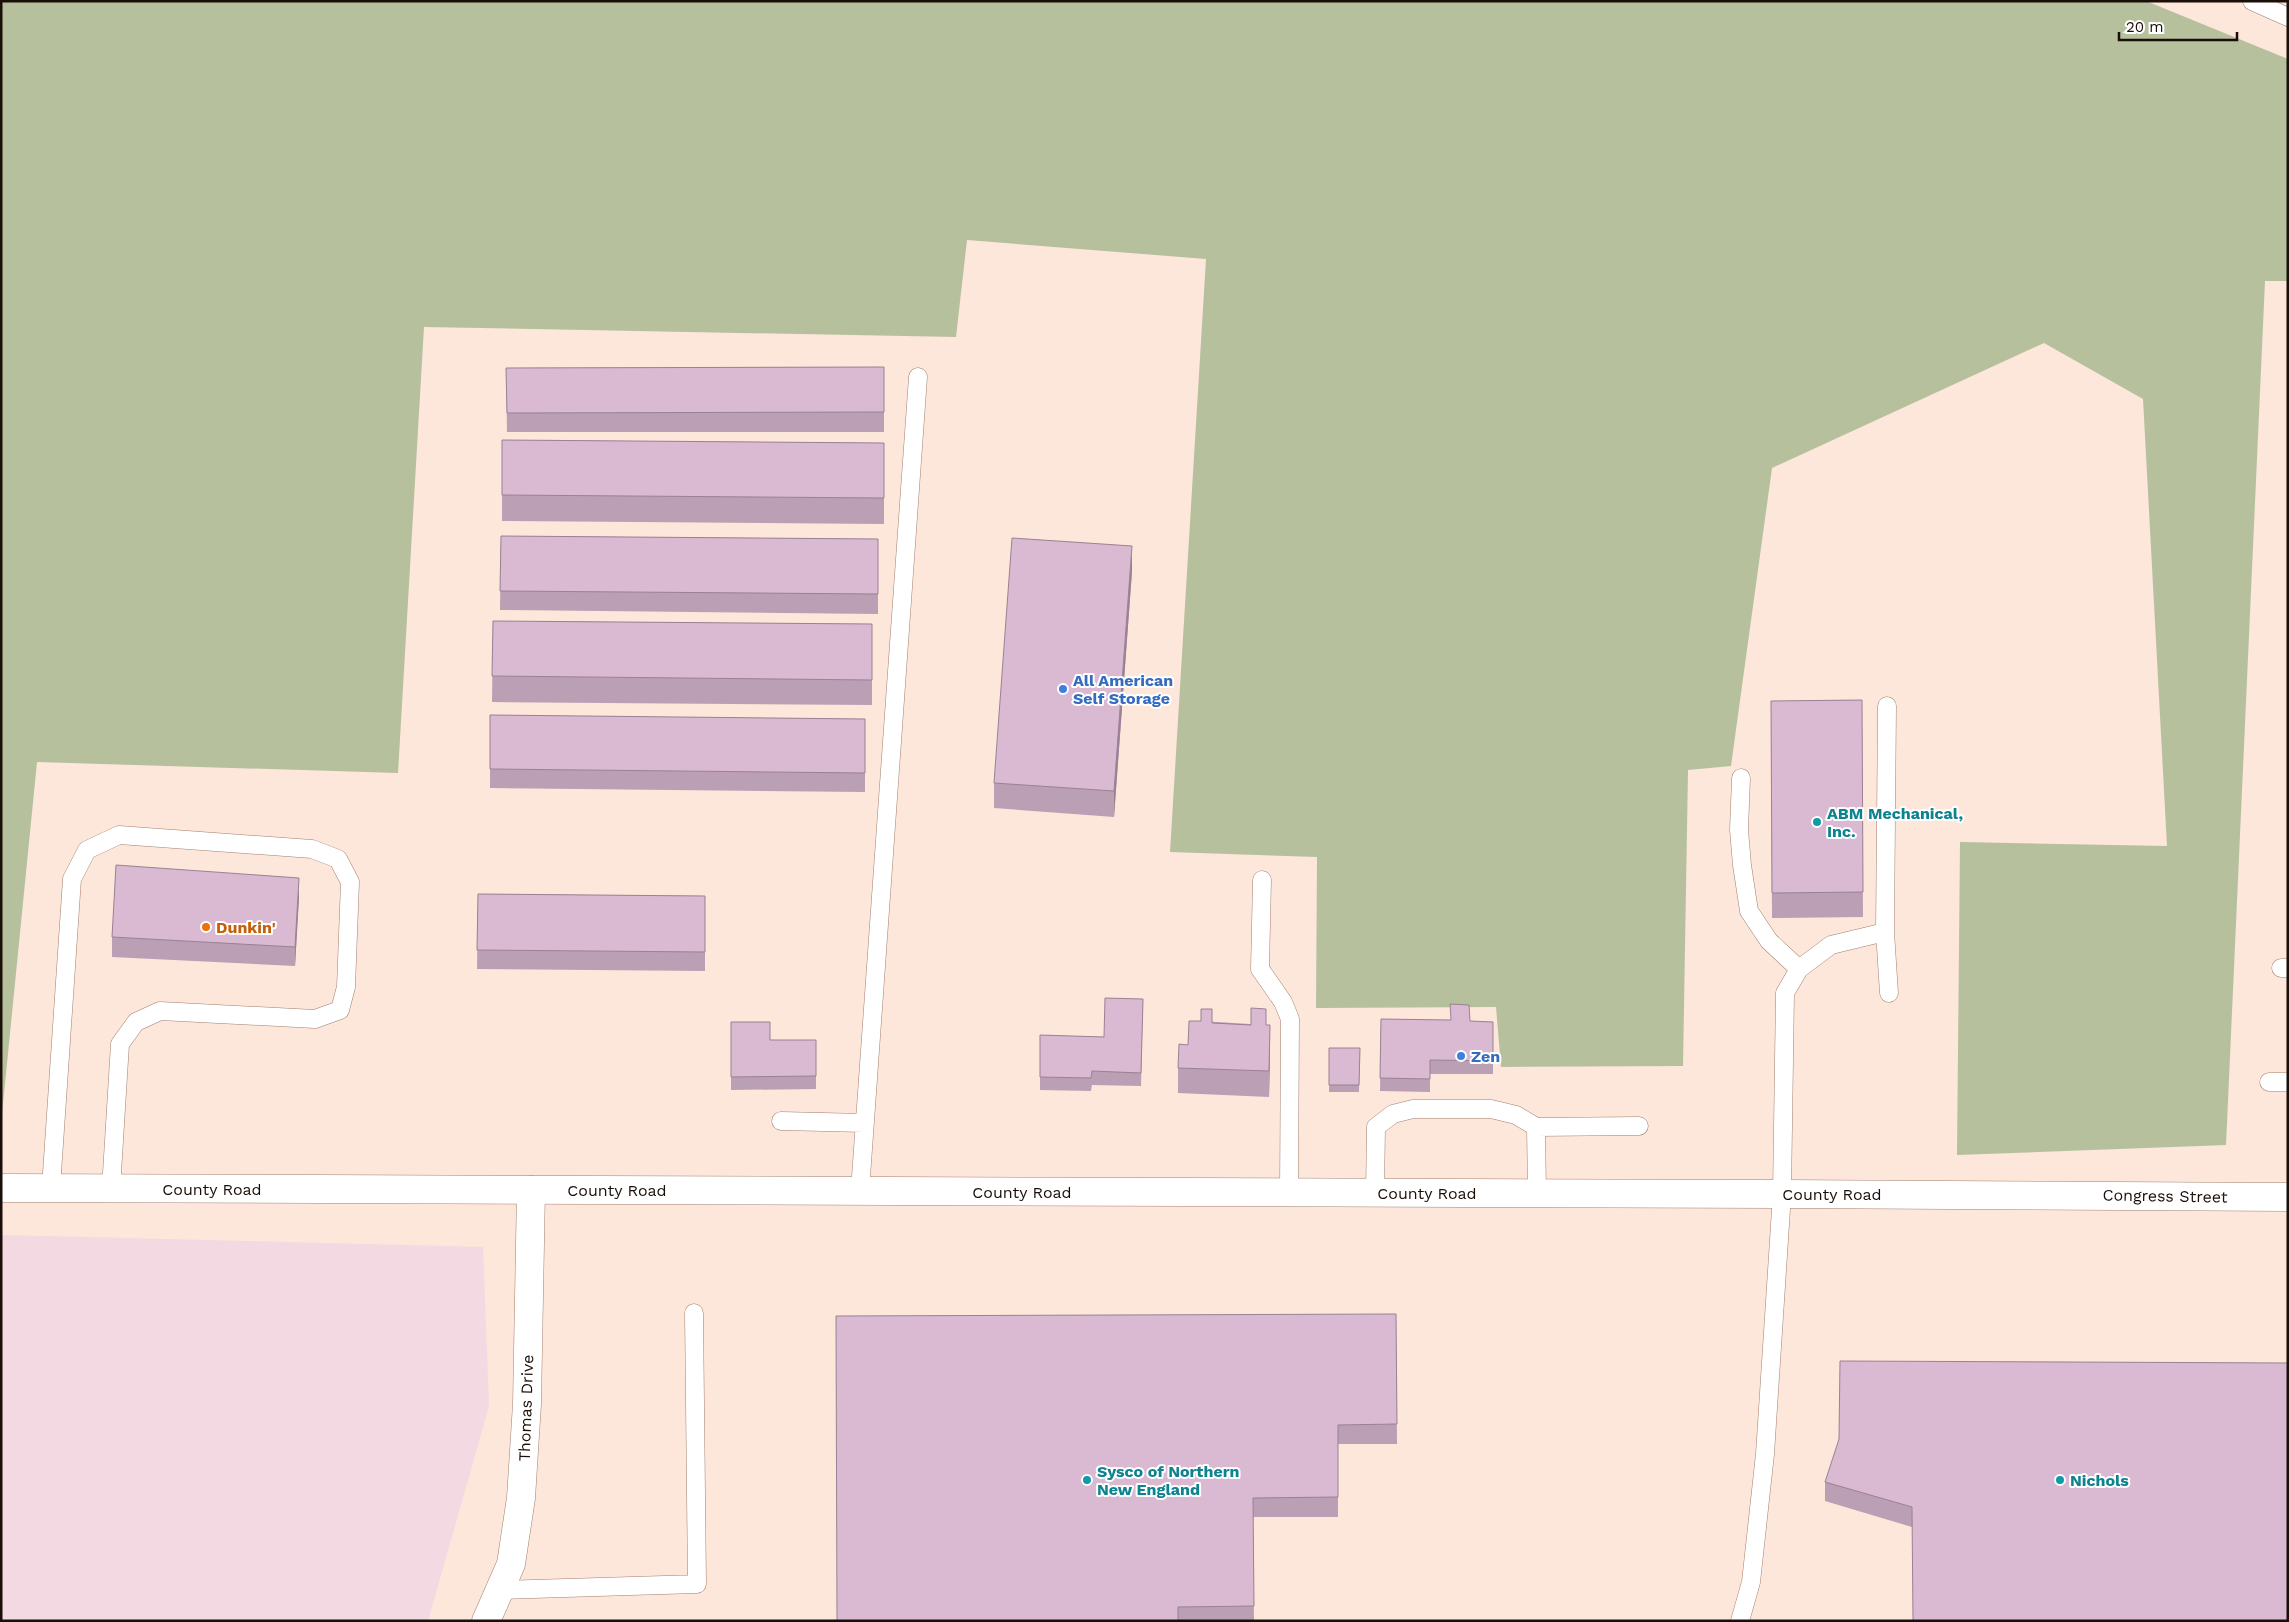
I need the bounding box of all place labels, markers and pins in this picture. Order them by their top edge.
place label: All American Self Storage [1073,671,1173,708]
marker: All American Self Storage [1057,683,1069,695]
place label: ABM Mechanical, Inc. [1827,804,1963,841]
marker: ABM Mechanical, Inc. [1811,816,1823,828]
place label: Dunkin' [216,918,276,937]
marker: Dunkin' [200,921,212,933]
place label: Zen [1471,1047,1500,1066]
marker: Zen [1455,1050,1467,1062]
place label: Sysco of Northern New England [1097,1462,1239,1499]
place label: Nichols [2070,1471,2129,1490]
marker: Sysco of Northern New England [1081,1474,1093,1486]
marker: Nichols [2054,1474,2066,1486]

